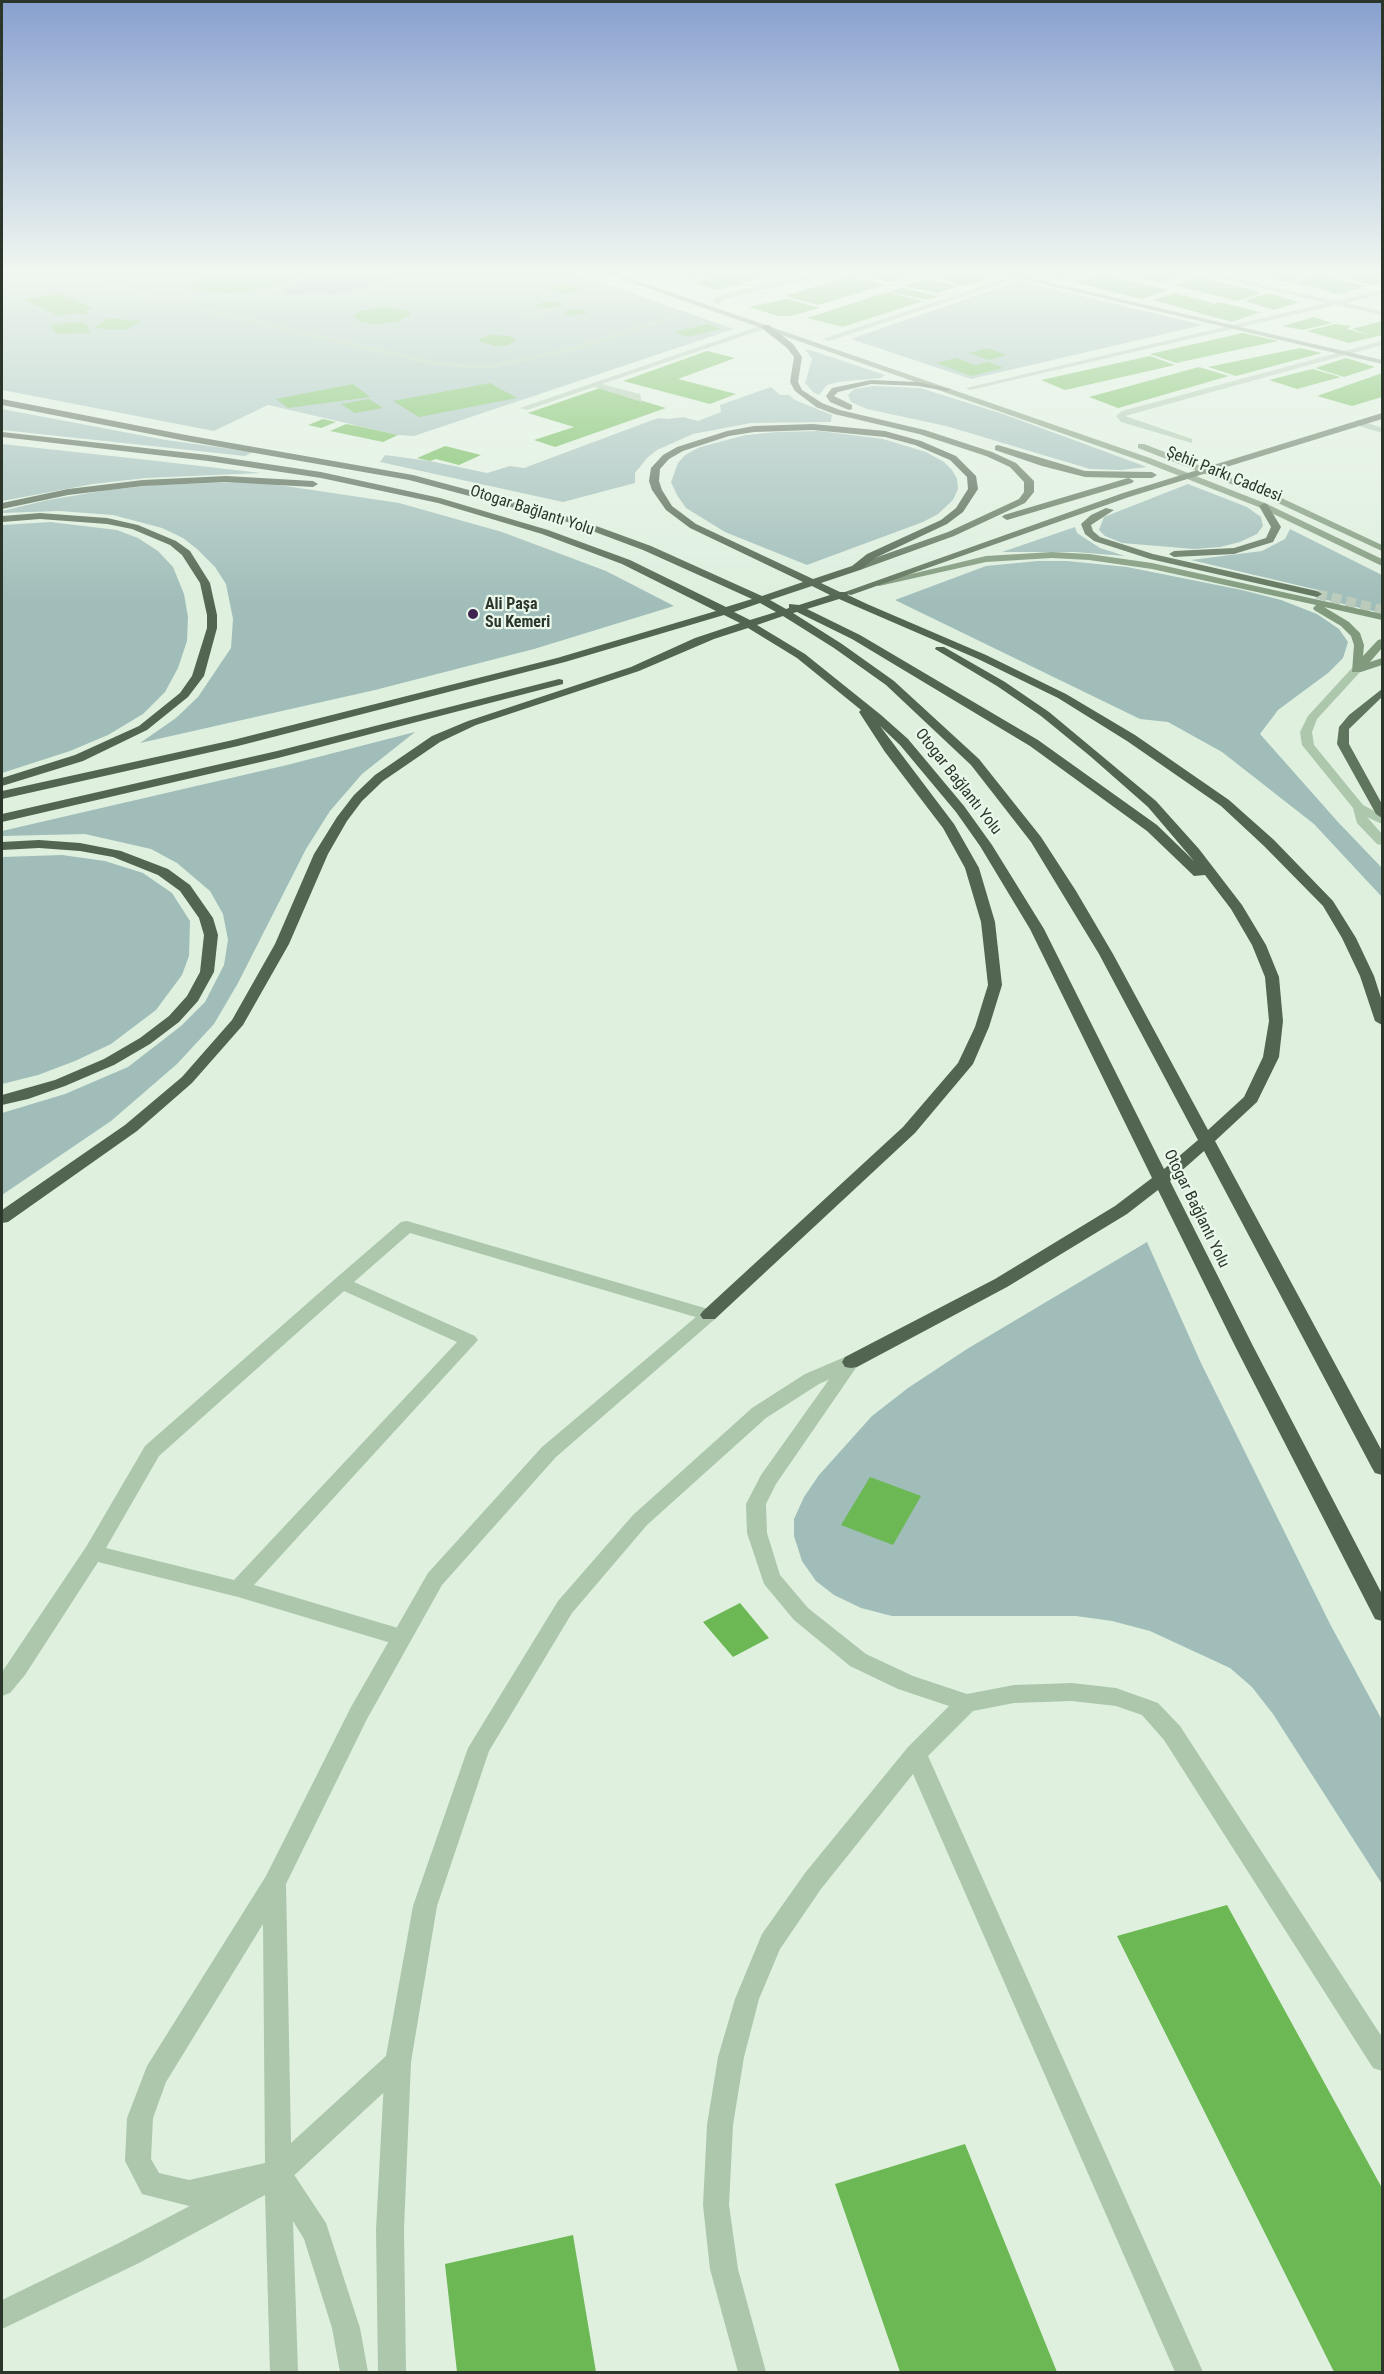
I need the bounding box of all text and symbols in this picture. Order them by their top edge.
street label: Şehir Parkı Caddesi [1163,443,1285,507]
street label: Otogar Bağlantı Yolu [468,482,596,540]
place label: Ali Paşa Su Kemeri [485,595,550,633]
marker: Ali Paşa Su Kemeri [466,607,480,621]
street label: Otogar Bağlantı Yolu [911,725,1005,839]
street label: Otogar Bağlantı Yolu [1159,1147,1233,1271]

